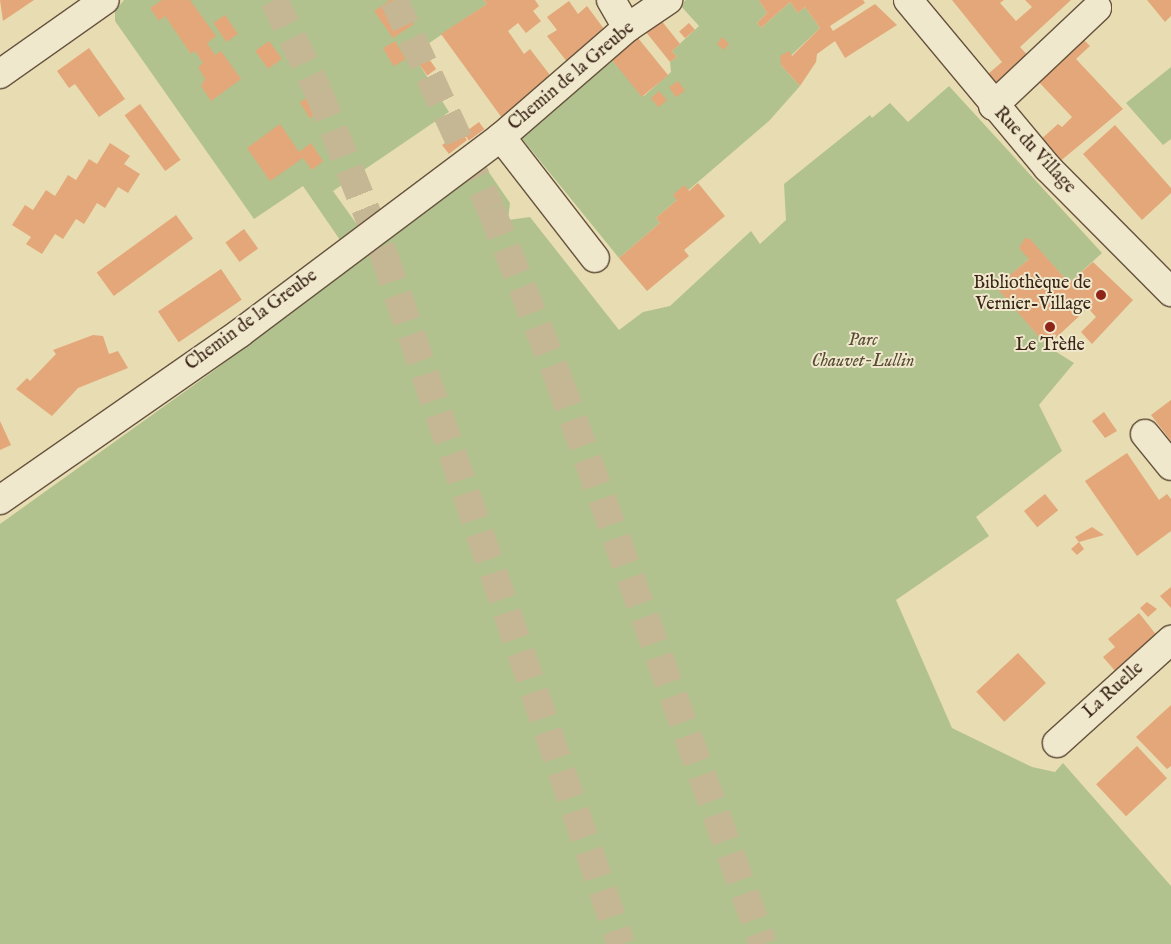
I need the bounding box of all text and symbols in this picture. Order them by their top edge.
street label: Chemin de la Greube [505,18,639,136]
street label: Rue du Village [989,103,1079,199]
street label: Chemin de la Greube [182,266,322,376]
place label: Bibliothèque de Vernier-Village [973,274,1091,316]
marker: Bibliothèque de Vernier-Village [1095,289,1107,301]
marker: Le Trèfle [1044,321,1056,333]
park label: Parc Chauvet-Lullin [811,331,915,374]
place label: Le Trèfle [1015,335,1085,357]
street label: La Ruelle [1079,658,1149,724]

